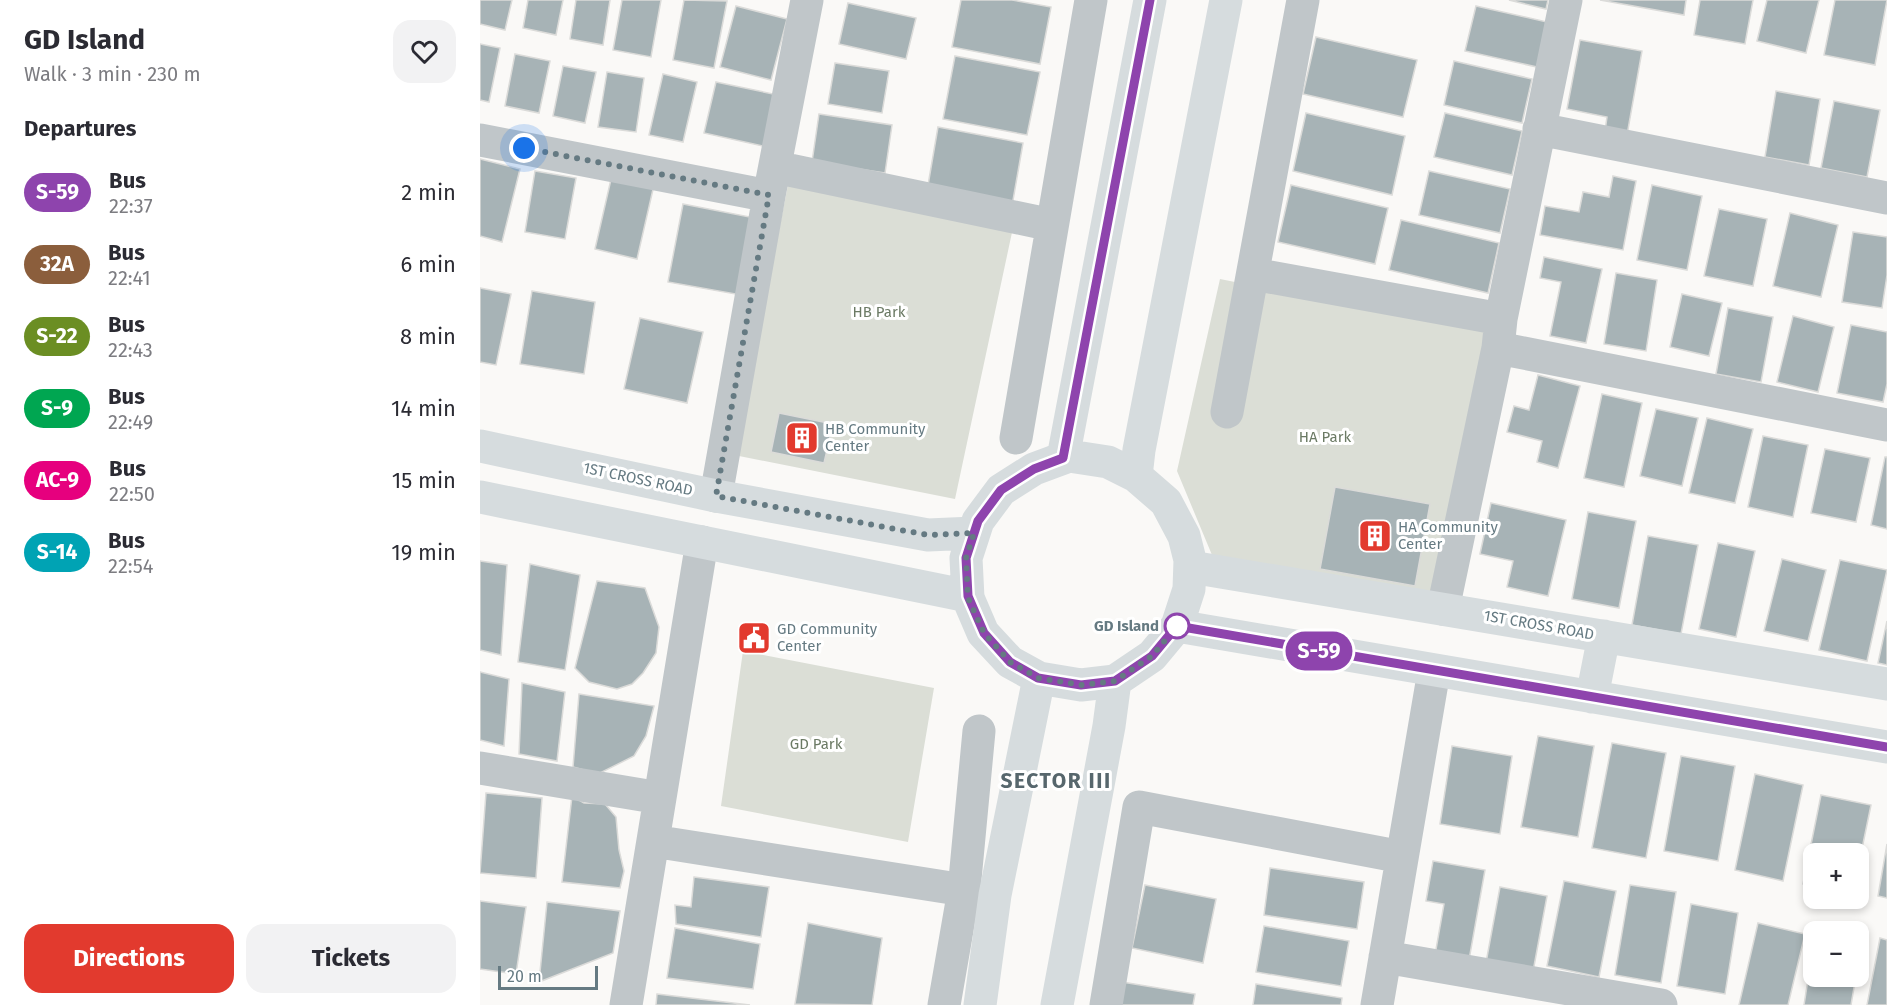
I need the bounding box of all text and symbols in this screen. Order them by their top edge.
button: heart [393,20,456,83]
text: GD Island [24,23,145,56]
text: Walk · 3 min · 230 m [24,62,201,86]
text: Departures [24,115,136,142]
your location [509,133,539,163]
text: Bus [109,167,146,194]
text: S-59 [36,179,79,205]
text: 2 min [401,179,456,206]
text: 22:37 [109,194,153,218]
text: Bus [108,239,145,266]
text: 32A [40,251,74,277]
text: 6 min [400,251,456,278]
text: 22:41 [108,266,151,290]
park label: HB Park [853,303,906,321]
text: Bus [108,311,145,338]
text: S-22 [36,323,78,349]
text: 8 min [400,323,456,350]
text: 22:43 [108,338,153,362]
text: Bus [108,383,145,410]
text: S-9 [41,395,73,421]
text: 14 min [391,395,456,422]
text: 22:49 [108,410,153,434]
building icon: HB Community Center [784,420,820,456]
place label: HB Community Center [825,420,926,455]
park label: HA Park [1299,428,1351,446]
text: Bus [109,455,146,482]
street label: 1ST CROSS ROAD [582,459,694,499]
text: AC-9 [36,467,79,493]
text: 15 min [392,467,456,494]
text: 22:50 [109,482,155,506]
building icon: HA Community Center [1357,518,1393,554]
place label: HA Community Center [1398,518,1498,553]
text: Bus [108,527,145,554]
text: S-14 [37,539,77,565]
text: 19 min [391,539,456,566]
text: 22:54 [108,554,153,578]
street label: 1ST CROSS ROAD [1483,606,1595,644]
marker: GD Island [1164,613,1190,639]
place label: GD Island [1094,617,1159,635]
public building icon: GD Community Center [736,620,772,656]
place label: GD Community Center [777,620,878,655]
line badge: S-59 [1277,632,1361,670]
text: S-59 [1297,638,1341,664]
park label: GD Park [790,735,843,753]
district label: SECTOR III [1000,768,1112,794]
map controls [1803,843,1869,987]
button: + [1803,843,1869,909]
button: − [1803,921,1869,987]
button: Directions [24,924,234,993]
button: Tickets [246,924,456,993]
scale bar [498,963,598,990]
text: 20 m [507,967,542,986]

